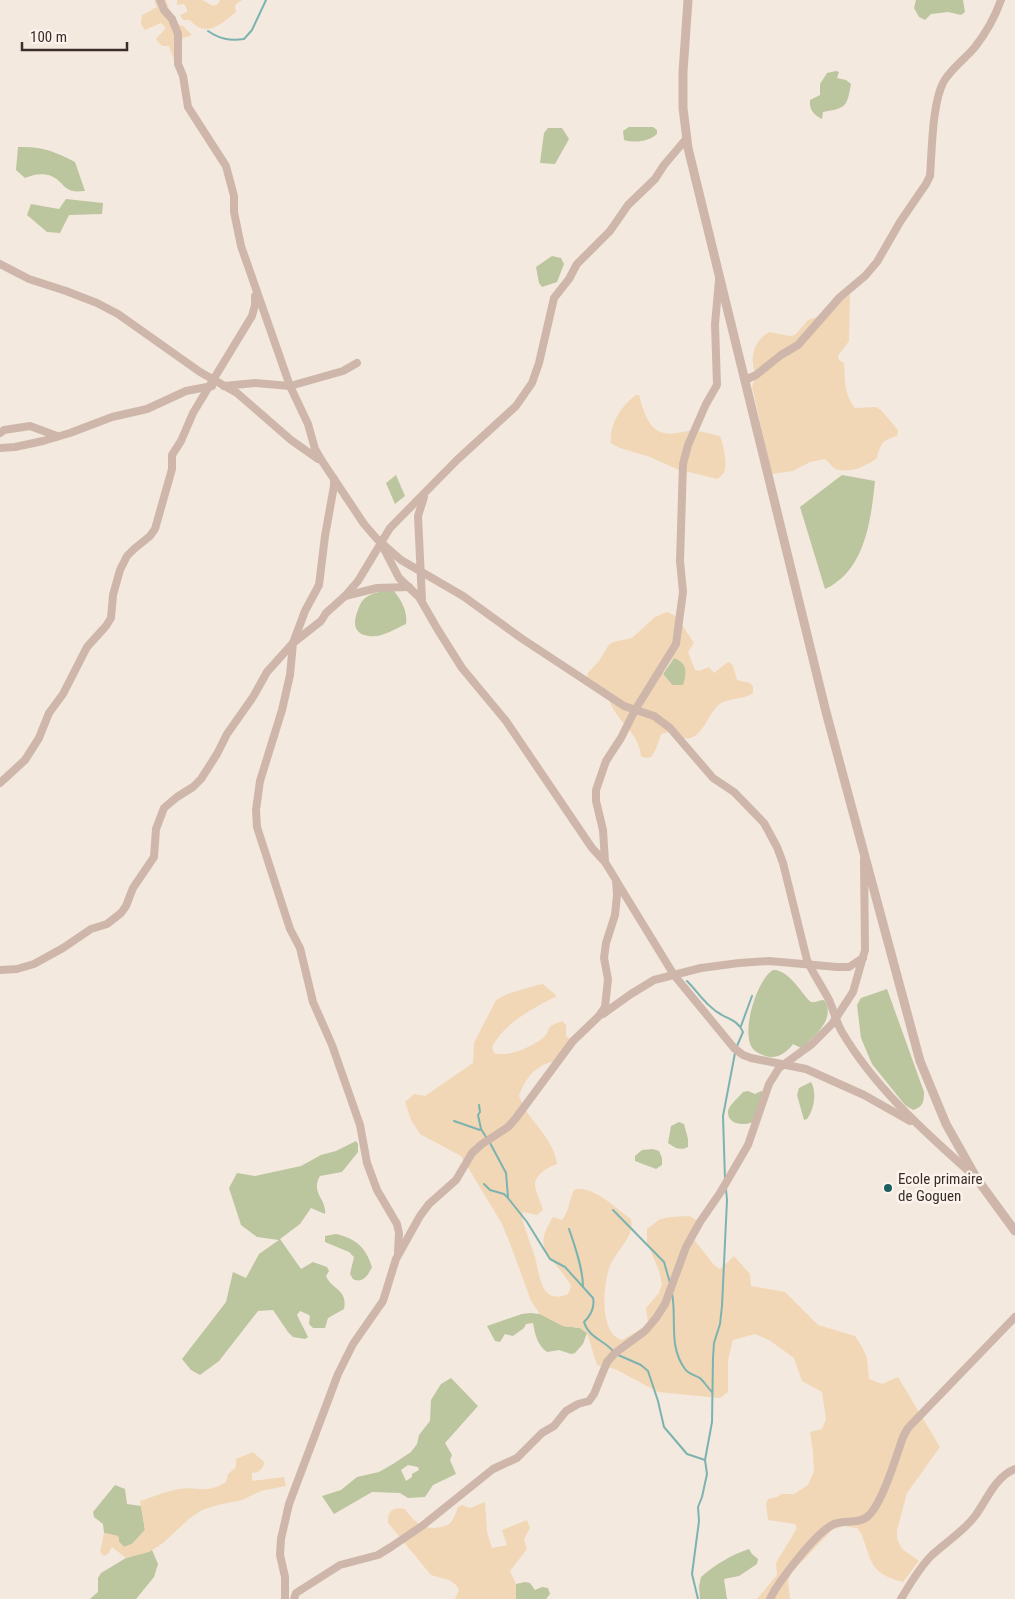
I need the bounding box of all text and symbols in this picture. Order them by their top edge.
scale bar [22,20,128,52]
text: 100 m [30,28,67,46]
place label: Ecole primaire de Goguen [898,1170,983,1205]
marker: Ecole primaire de Goguen [882,1182,894,1194]

